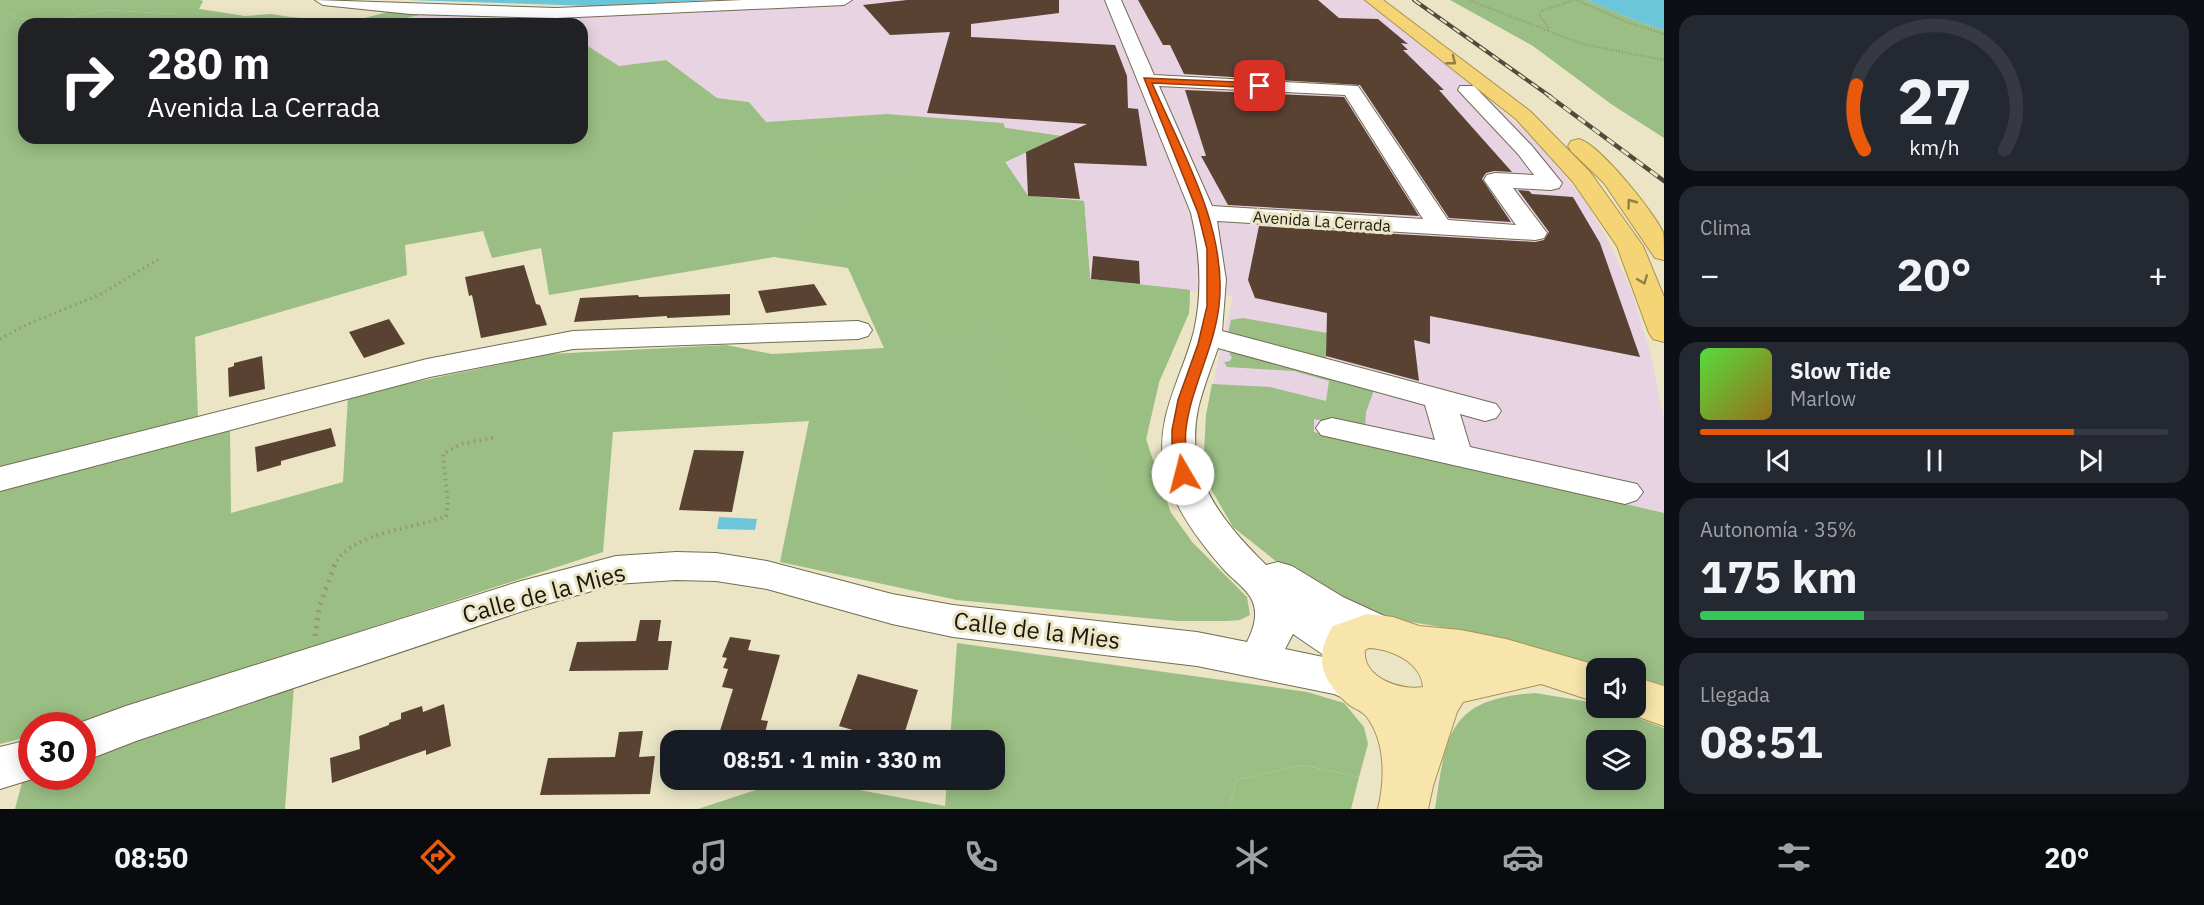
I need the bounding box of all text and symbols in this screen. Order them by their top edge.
text: 280 m [147,36,270,91]
icon: right [48,42,126,120]
one-way arrow [1446,54,1457,65]
pin [1234,60,1285,111]
text: 27 [1897,60,1971,141]
icon: arrive [1243,69,1276,102]
text: Avenida La Cerrada [147,89,380,124]
text: km/h [1909,133,1959,161]
one-way arrow [1627,199,1638,210]
street label: Avenida La Cerrada [1252,206,1392,236]
text: Clima [1700,214,1751,241]
text: 20° [1896,245,1972,303]
text: − [1700,253,1720,296]
text: + [2148,253,2168,296]
one-way arrow [1636,275,1649,285]
text: Slow Tide [1790,356,1891,385]
text: Marlow [1790,385,1856,412]
position arrow [1151,442,1215,506]
icon: previous [1762,444,1795,477]
icon: pause [1918,444,1951,477]
icon: next [2074,444,2107,477]
text: Autonomía · 35% [1700,516,1857,543]
text: 175 km [1700,547,1858,605]
street label: Calle de la Mies [459,556,629,630]
street label: Calle de la Mies [952,604,1122,656]
map controls [1586,658,1646,790]
button: sound [1586,658,1646,718]
text: Llegada [1700,681,1770,708]
speed limit sign: 30 [18,712,96,790]
text: 08:51 [1700,712,1823,770]
button: layers [1586,730,1646,790]
text: 08:51 · 1 min · 330 m [723,745,942,774]
icon: directions [417,836,459,878]
icon: music [689,836,731,878]
icon: phone [960,836,1002,878]
icon: climate [1231,836,1273,878]
icon: car [1502,836,1544,878]
icon: filters [1773,836,1815,878]
text: 08:50 [115,840,188,875]
text: 20° [2044,840,2089,875]

